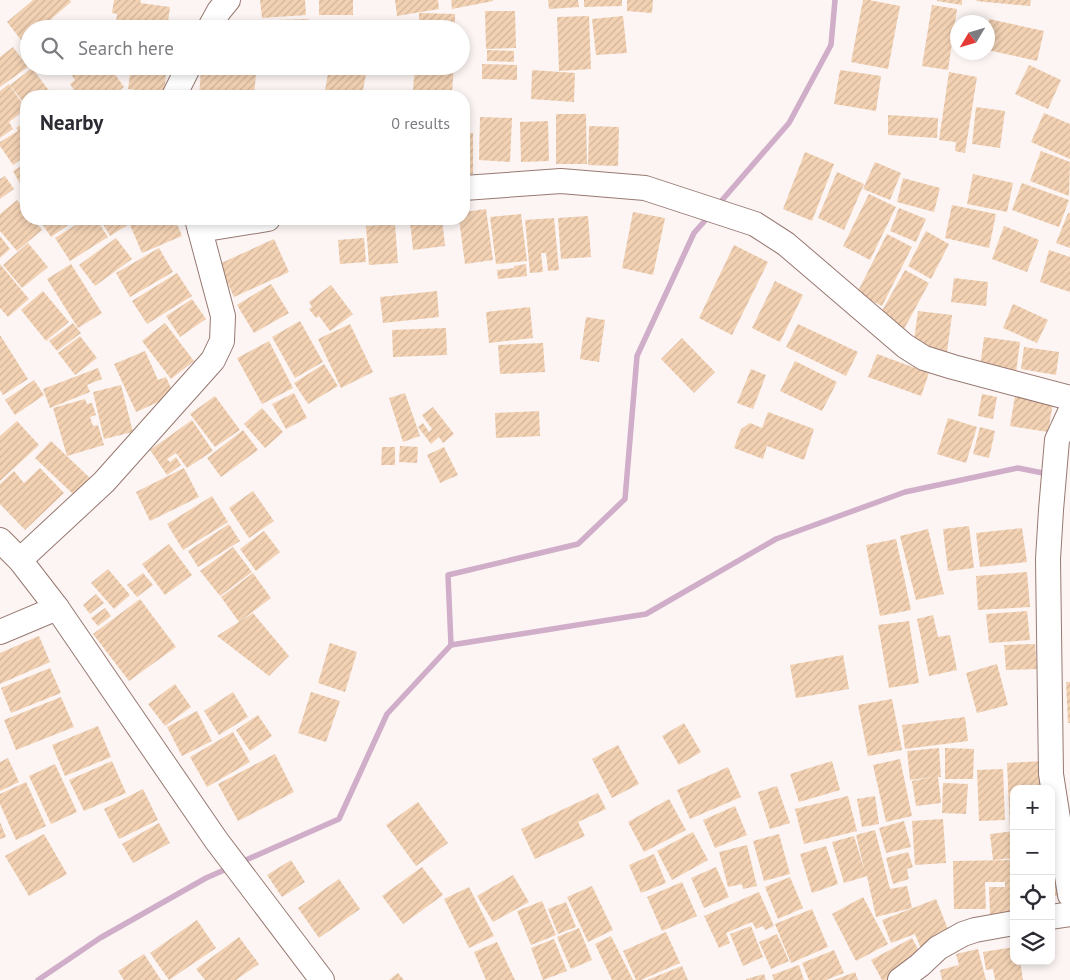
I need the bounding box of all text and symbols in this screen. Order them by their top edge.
north arrow [950,15,995,60]
search box [20,20,470,75]
icon: search [38,34,66,62]
text: Search here [78,36,174,60]
text: Nearby [40,109,103,136]
text: 0 results [391,113,450,133]
map controls [1010,785,1055,965]
button: + [1010,785,1055,830]
button: − [1010,830,1055,875]
button: locate [1010,875,1055,920]
button: layers [1010,920,1055,965]

